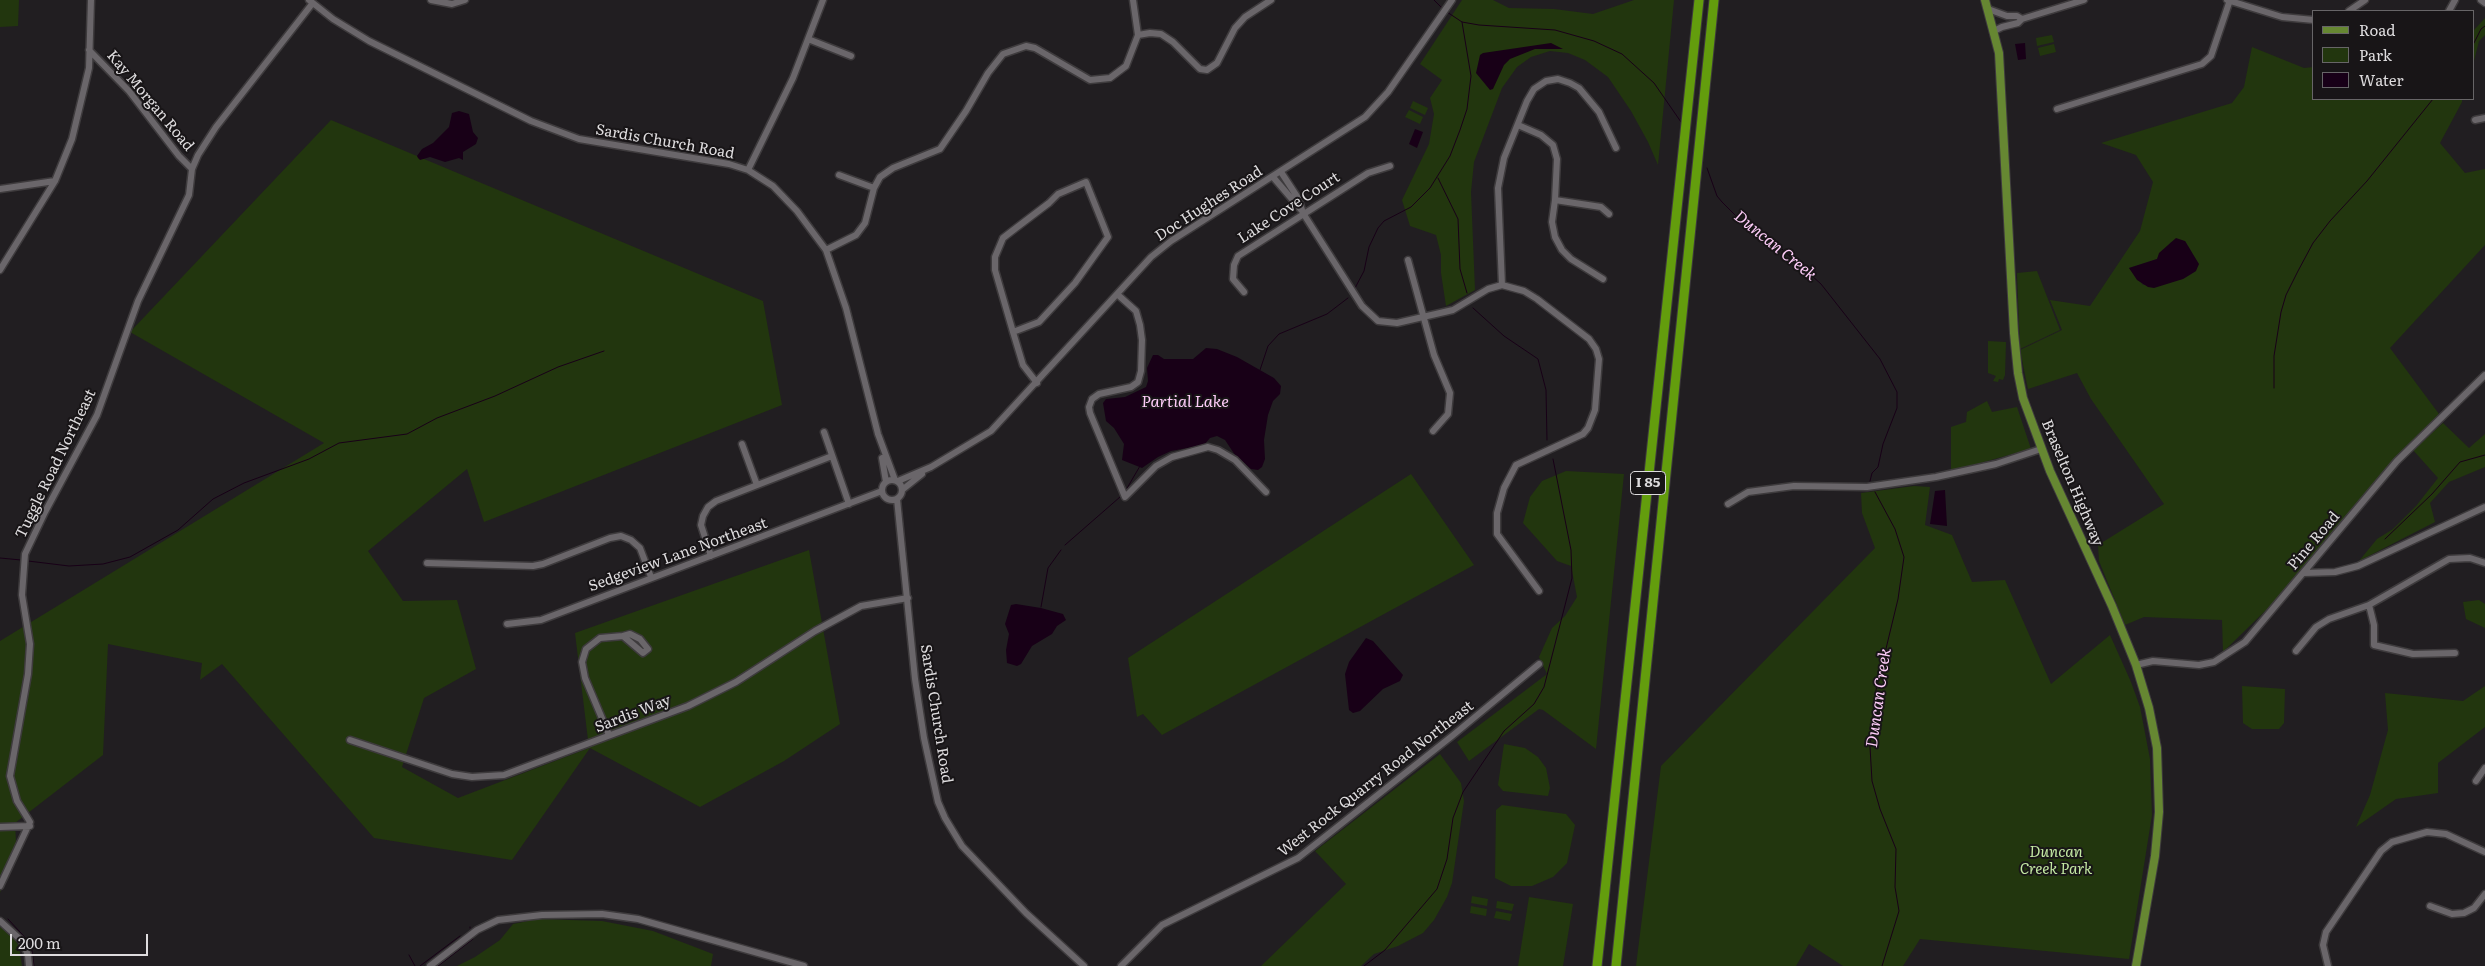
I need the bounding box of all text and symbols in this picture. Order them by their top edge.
legend [2312,10,2475,100]
text: Road [2359,18,2395,41]
text: Park [2359,43,2392,66]
street label: Kay Morgan Road [103,47,197,155]
text: Water [2359,68,2404,91]
street label: Sardis Church Road [594,121,736,163]
street label: Doc Hughes Road [1152,163,1266,245]
street label: Lake Cove Court [1235,168,1343,248]
water label: Duncan Creek [1730,207,1820,285]
street label: Tuggle Road Northeast [12,386,100,542]
water label: Partial Lake [1141,392,1229,412]
street label: Braselton Highway [2037,417,2107,549]
road number: I 85 [1630,472,1666,494]
street label: Pine Road [2284,508,2344,574]
street label: Sedgeview Lane Northeast [586,514,770,596]
street label: Sardis Church Road [916,643,956,785]
water label: Duncan Creek [1863,647,1895,749]
street label: Sardis Way [593,691,673,737]
street label: West Rock Quarry Road Northeast [1275,697,1477,861]
park label: Duncan Creek Park [2020,844,2092,879]
scale bar [12,924,150,956]
text: 200 m [18,931,61,954]

